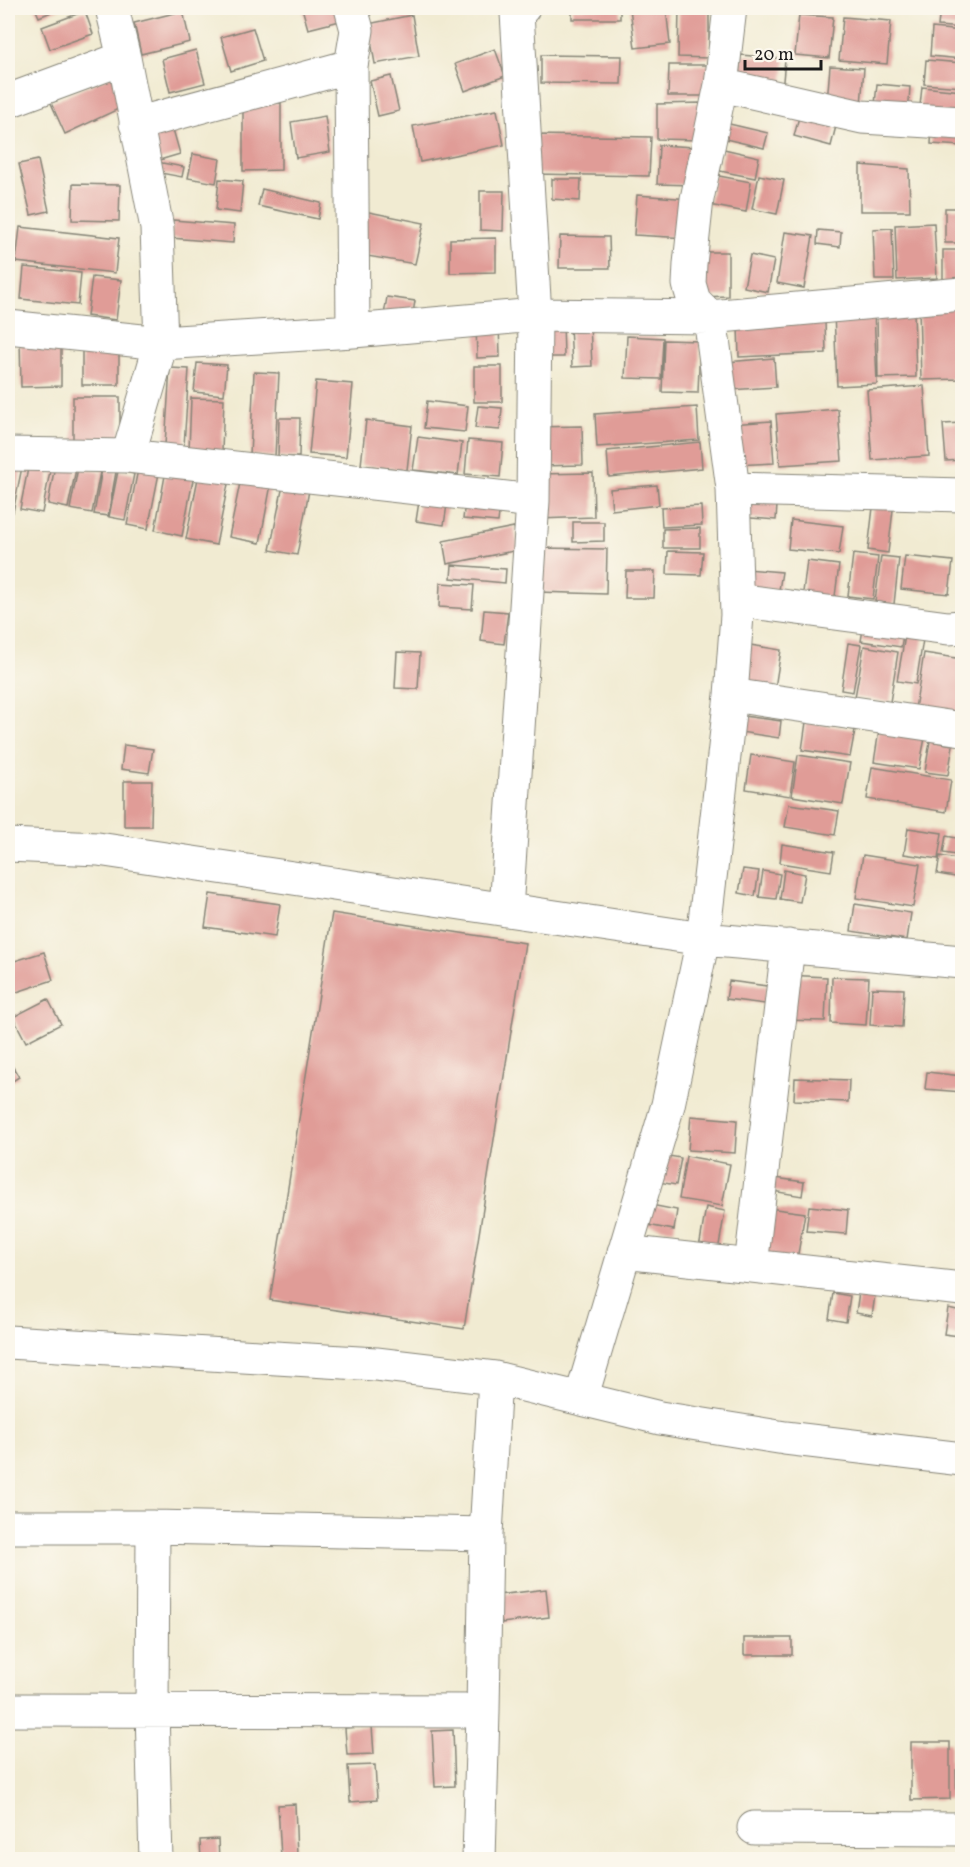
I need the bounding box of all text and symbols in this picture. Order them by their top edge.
scale bar [745,33,822,71]
text: 20 m [754,43,794,68]

